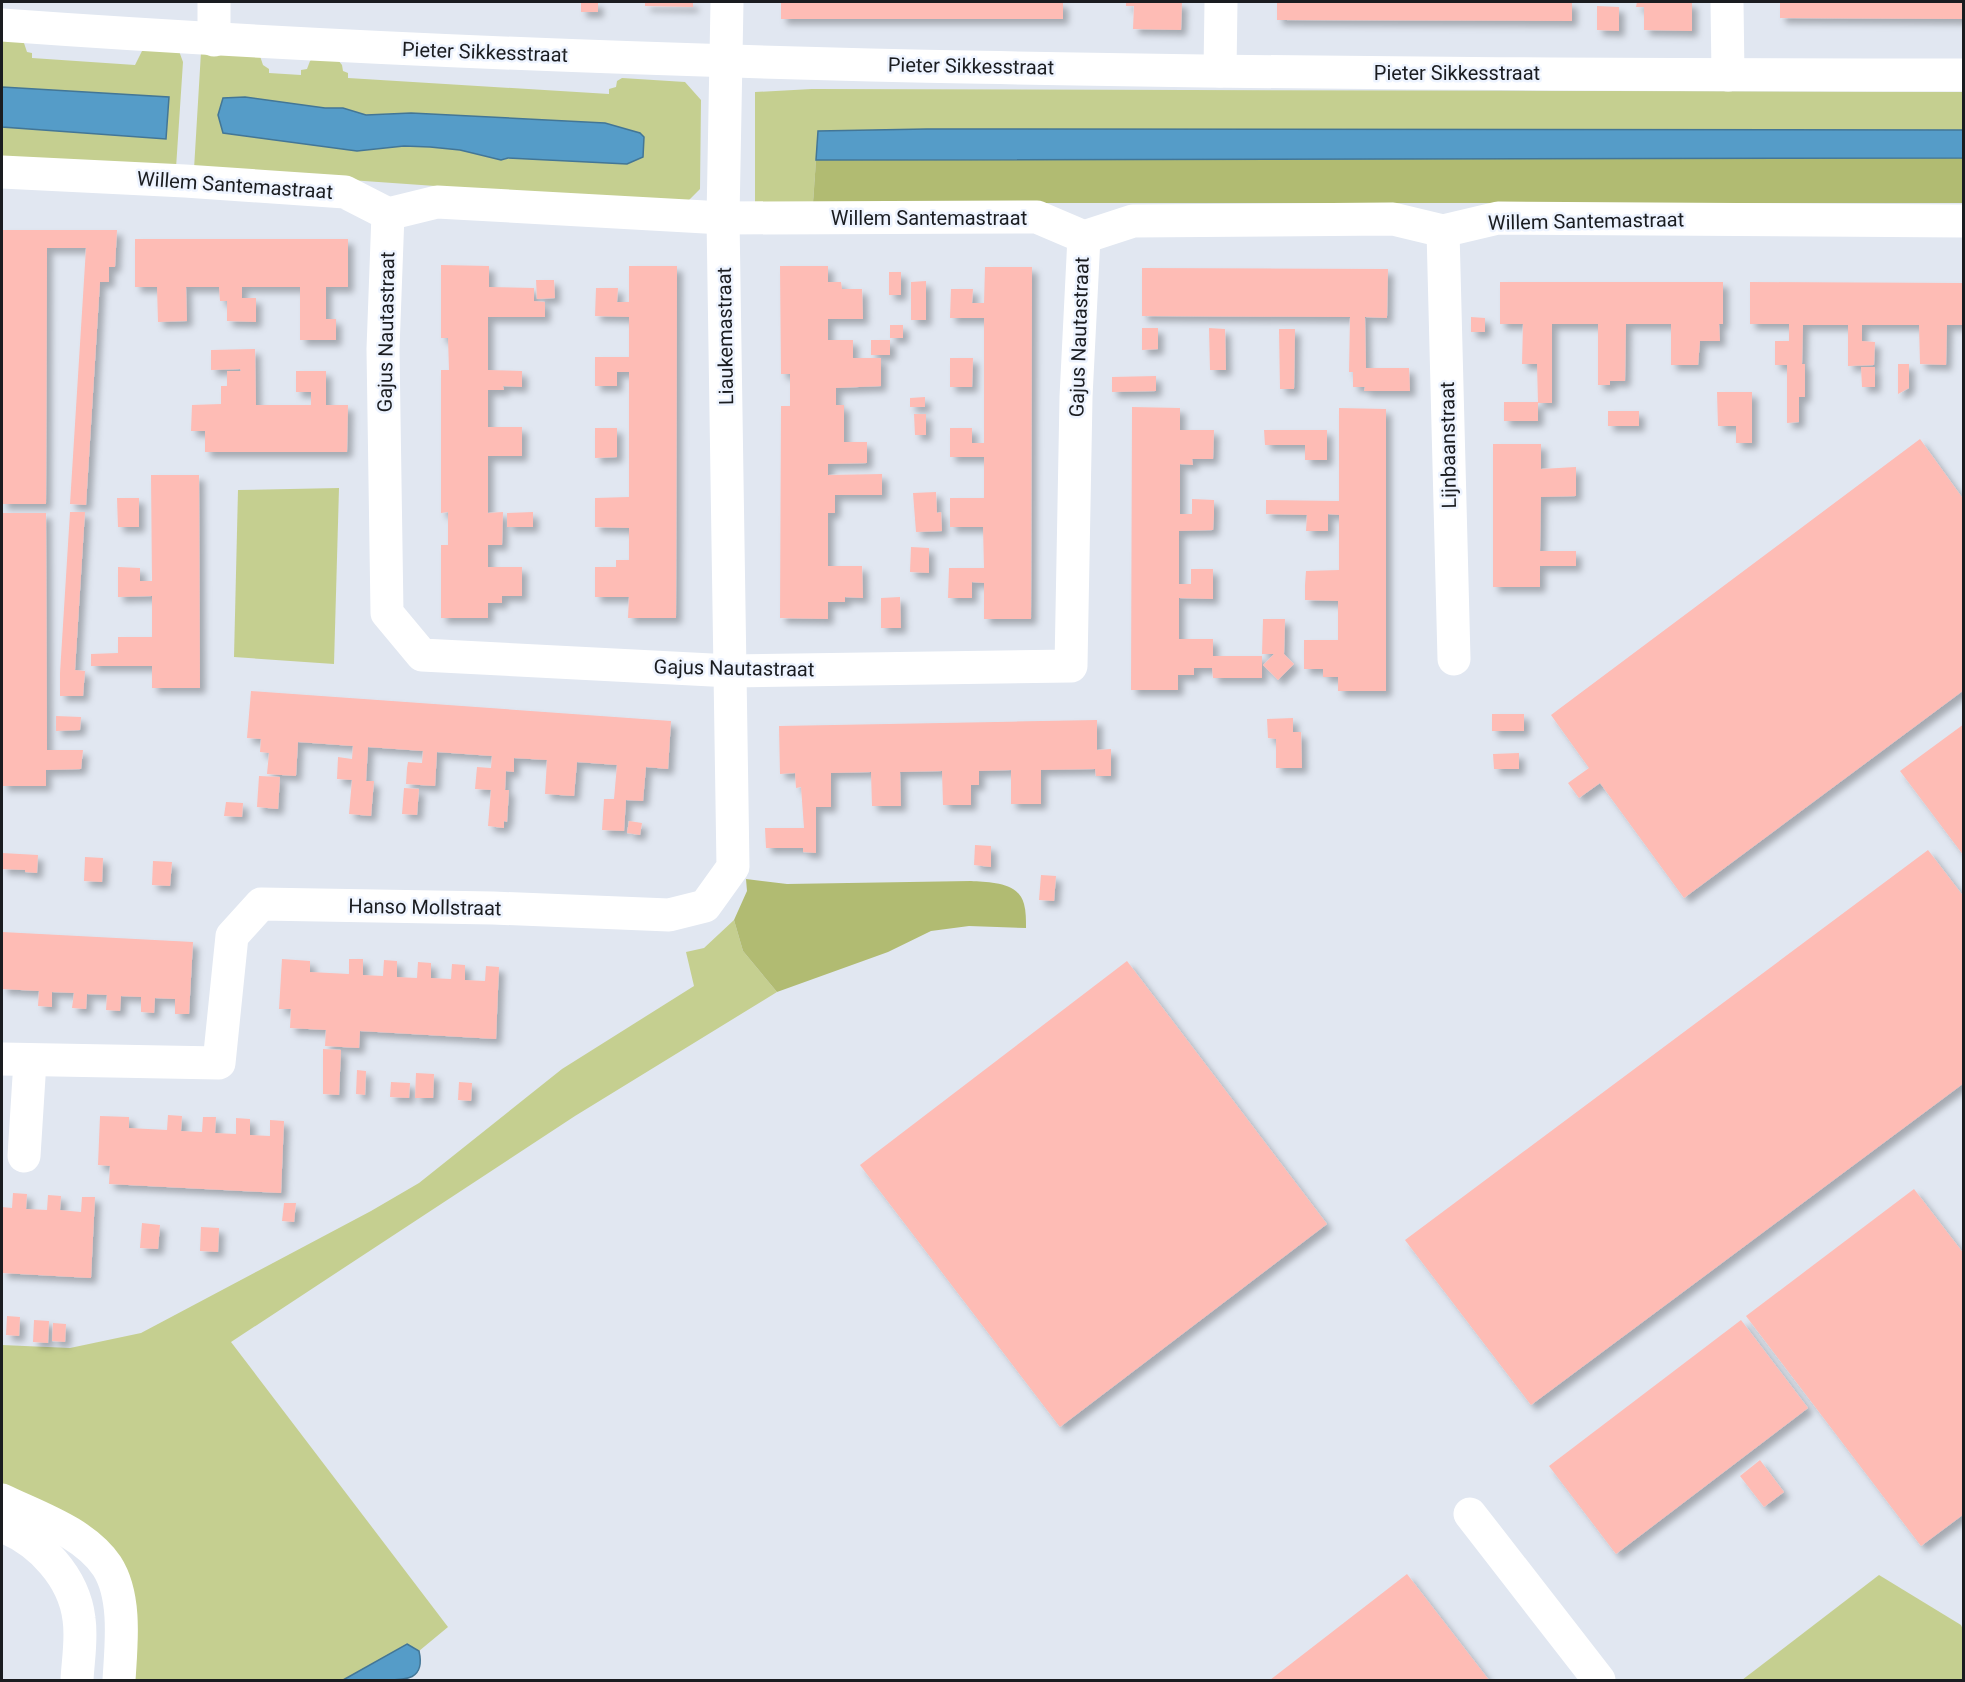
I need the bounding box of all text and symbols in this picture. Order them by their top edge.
street label: Pieter Sikkesstraat [401,37,569,67]
street label: Pieter Sikkesstraat [888,53,1054,79]
street label: Pieter Sikkesstraat [1374,61,1540,85]
street label: Willem Santemastraat [136,166,334,204]
street label: Willem Santemastraat [831,206,1027,230]
street label: Willem Santemastraat [1488,207,1684,235]
street label: Gajus Nautastraat [373,251,399,413]
street label: Gajus Nautastraat [1064,256,1094,418]
street label: Liaukemastraat [712,267,738,405]
street label: Lijnbaanstraat [1435,381,1461,509]
street label: Gajus Nautastraat [653,655,815,681]
street label: Hanso Mollstraat [348,894,502,920]

